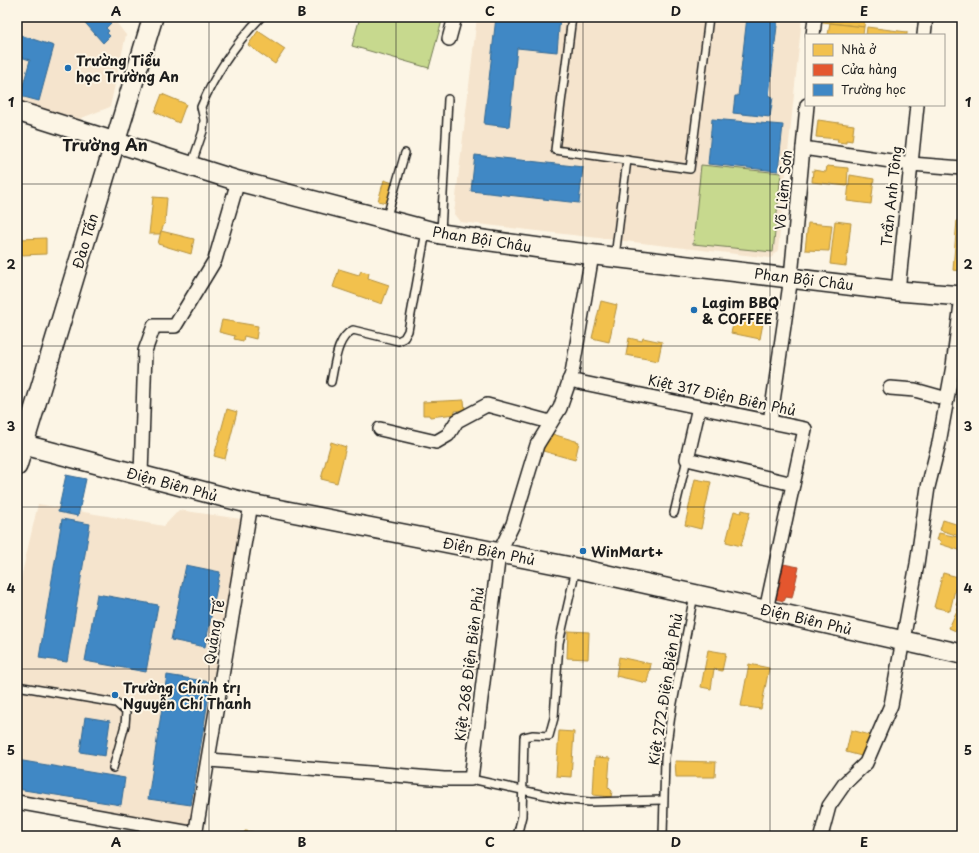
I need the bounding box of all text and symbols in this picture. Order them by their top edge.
text: A [111,1,121,20]
text: B [298,1,307,20]
text: C [485,1,495,20]
text: D [671,1,681,20]
text: E [860,1,868,20]
legend [805,34,945,106]
text: Nhà ở [841,40,877,58]
place label: Trường Tiểu học Trường An [76,50,179,87]
text: Cửa hàng [841,60,897,78]
marker: Trường Tiểu học Trường An [63,63,73,73]
text: Trường học [841,80,906,98]
text: 1 [8,92,14,111]
text: 1 [965,92,971,111]
district label: Trường An [62,132,148,156]
street label: Trần Anh Tông [875,145,907,247]
street label: Võ Liêm Sơn [769,149,797,231]
street label: Đào Tấn [67,211,103,271]
street label: Phan Bội Châu [431,221,533,257]
text: 2 [6,254,16,273]
text: 2 [963,254,973,273]
street label: Phan Bội Châu [753,262,855,296]
place label: Lagim BBQ & COFFEE [702,292,779,329]
marker: Lagim BBQ & COFFEE [689,305,699,315]
street label: Kiệt 317 Điện Biên Phủ [646,369,798,421]
text: 3 [7,416,16,435]
text: 3 [964,416,973,435]
street label: Điện Biên Phủ [124,462,220,506]
street label: Điện Biên Phủ [441,532,537,570]
place label: WinMart+ [591,541,664,562]
marker: WinMart+ [578,546,588,556]
text: 4 [7,578,16,597]
text: 4 [964,578,973,597]
street label: Kiệt 268 Điện Biên Phủ [449,586,489,742]
street label: Quảng Tế [199,597,230,666]
street label: Điện Biên Phủ [758,598,854,640]
street label: Kiệt 272 Điện Biên Phủ [643,612,687,766]
place label: Trường Chính trị Nguyễn Chí Thanh [123,677,251,714]
marker: Trường Chính trị Nguyễn Chí Thanh [110,690,120,700]
text: 5 [7,740,15,759]
text: 5 [964,740,972,759]
text: A [111,832,121,851]
text: B [298,832,307,851]
text: C [485,832,495,851]
text: D [671,832,681,851]
text: E [860,832,868,851]

